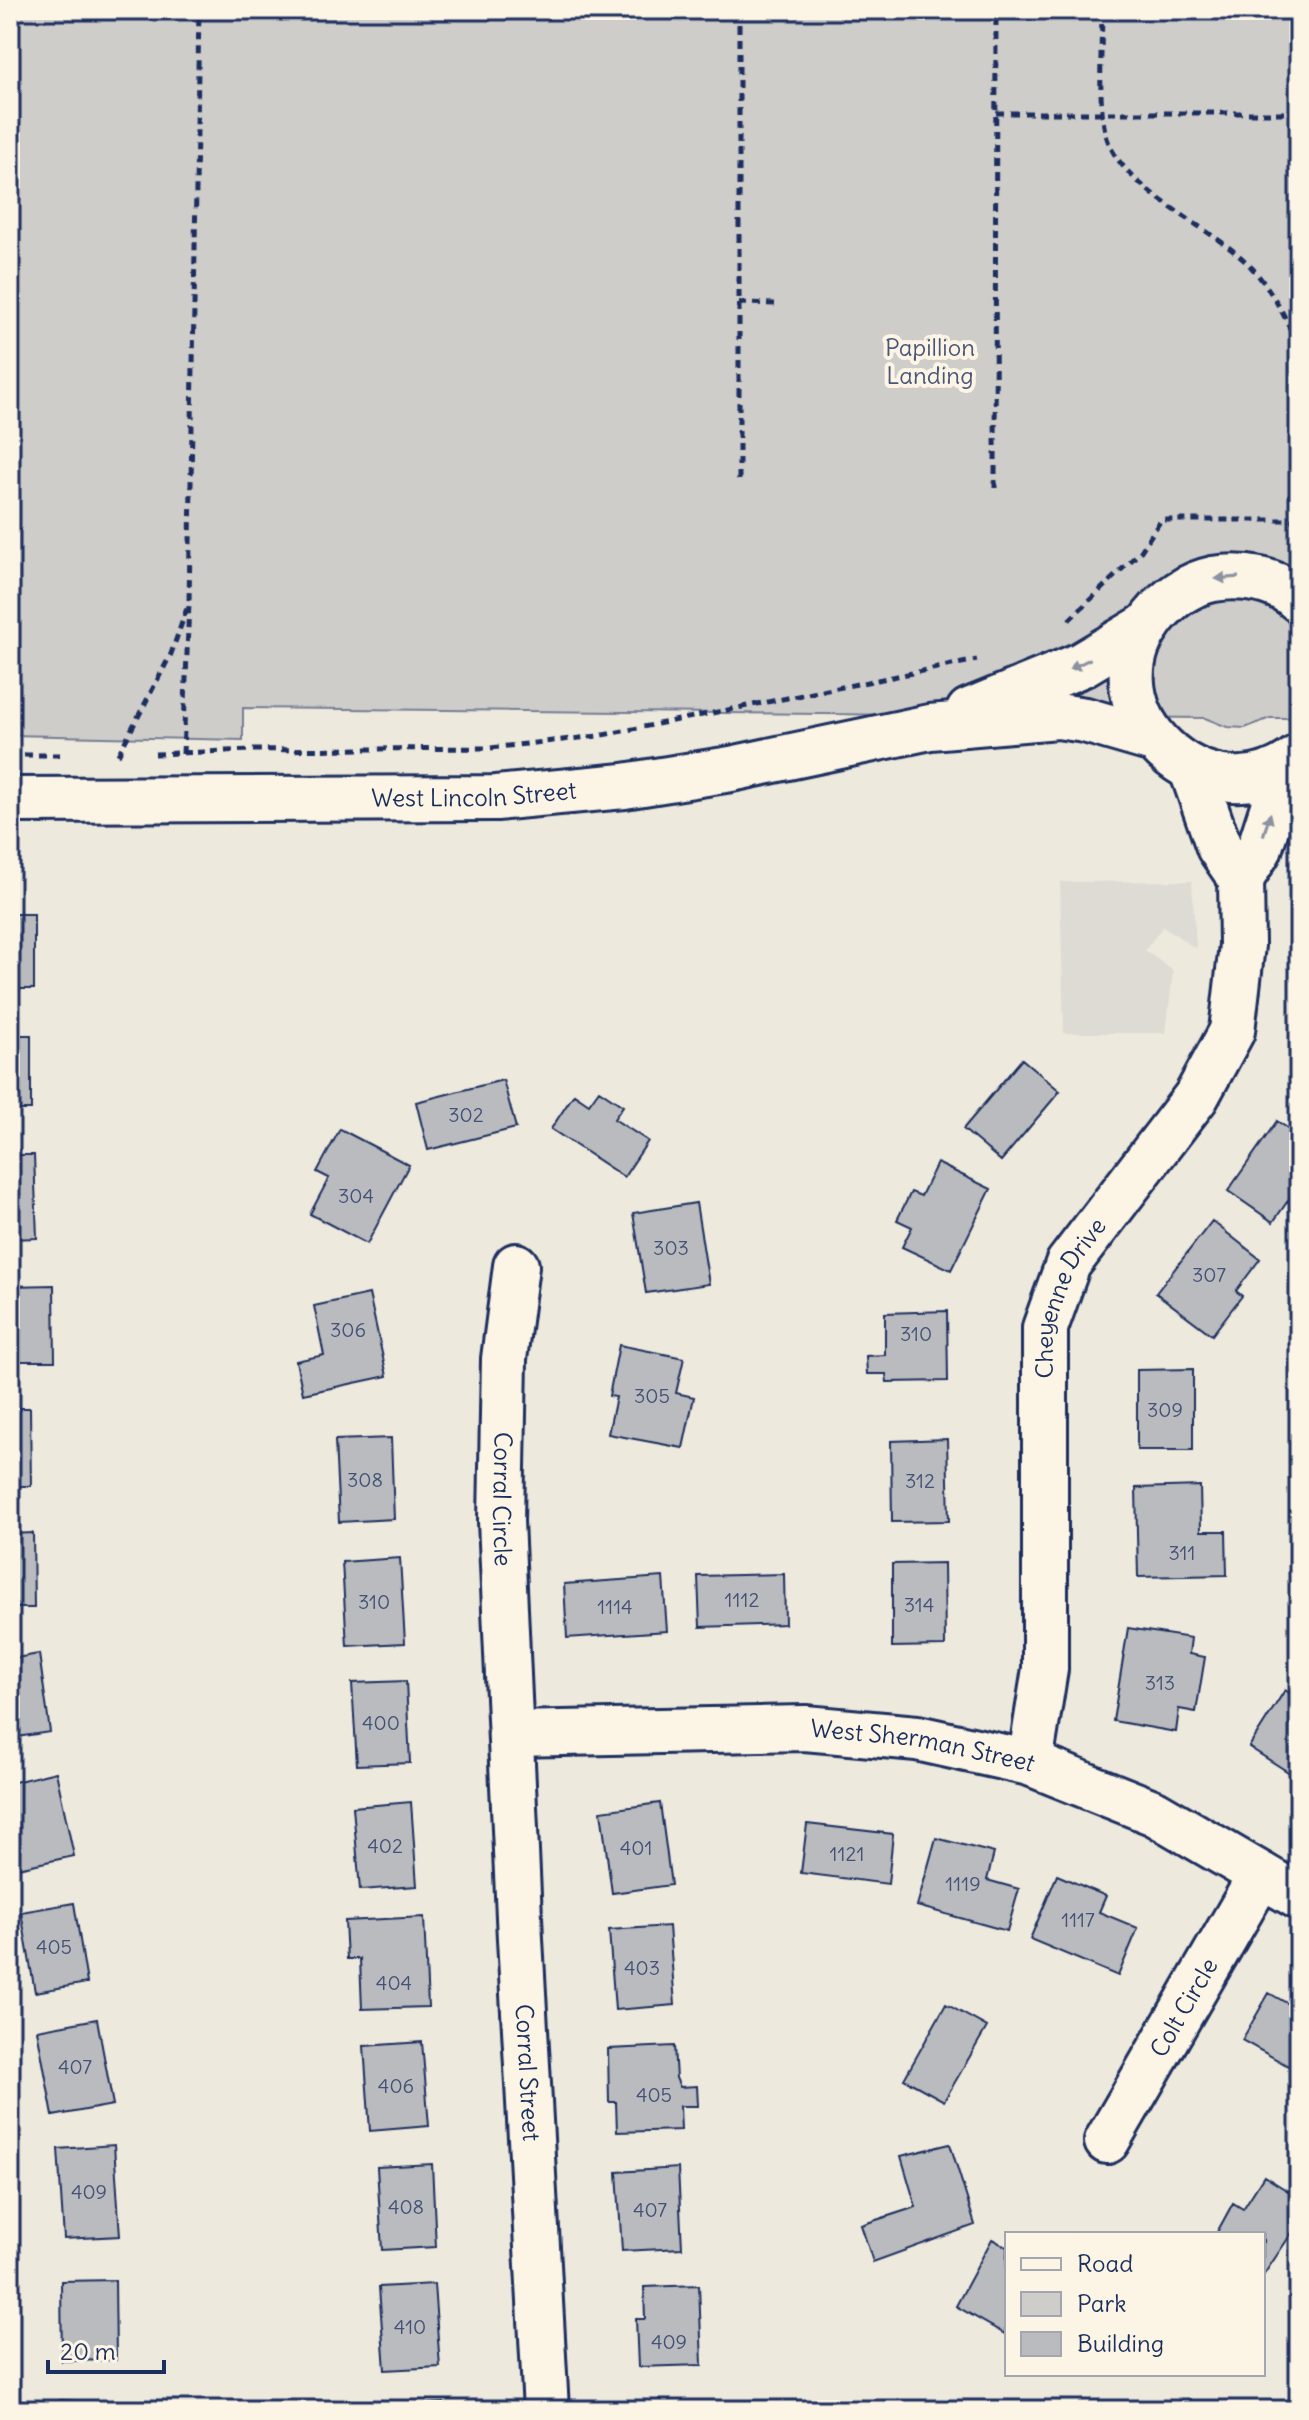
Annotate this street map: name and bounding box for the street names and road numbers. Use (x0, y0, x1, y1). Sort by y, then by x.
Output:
street label: West Lincoln Street (371, 775, 578, 813)
street label: Cheyenne Drive (1029, 1211, 1112, 1378)
street label: Corral Circle (487, 1432, 519, 1567)
street label: West Sherman Street (809, 1713, 1040, 1778)
street label: Colt Circle (1143, 1952, 1224, 2062)
street label: Corral Street (510, 2003, 547, 2142)

